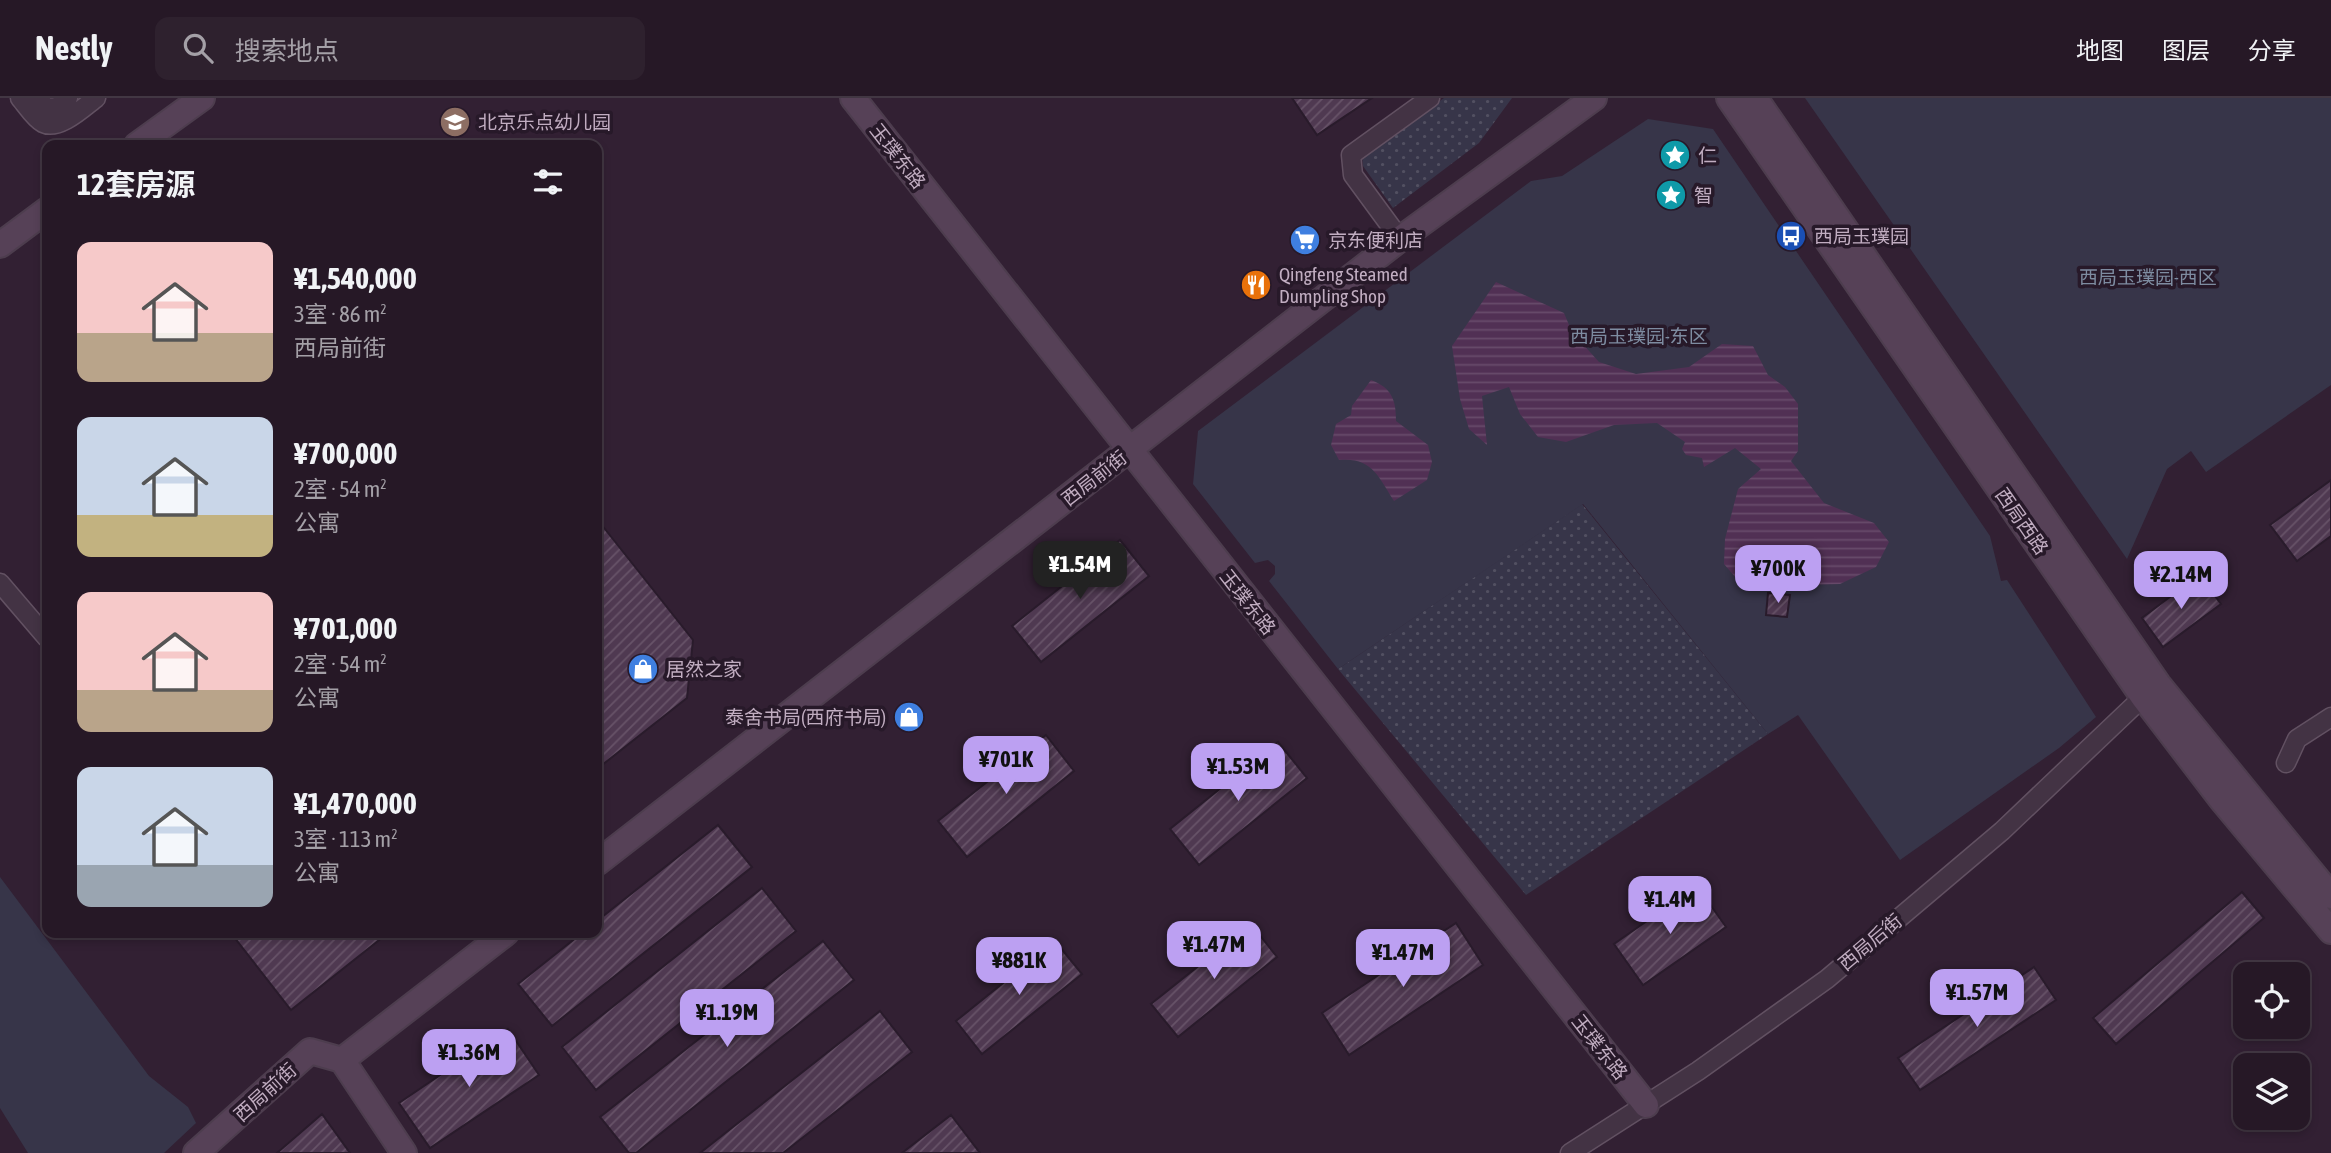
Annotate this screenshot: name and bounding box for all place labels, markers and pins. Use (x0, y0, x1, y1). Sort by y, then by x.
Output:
school or university icon: 北京乐点幼儿园 (438, 105, 472, 139)
place label: 北京乐点幼儿园 (478, 111, 611, 133)
place icon: 仁 (1658, 138, 1692, 172)
place label: 仁 (1698, 144, 1717, 166)
place icon: 智 (1654, 178, 1688, 212)
place label: 智 (1694, 184, 1713, 206)
bus stop icon: 西局玉璞园 (1774, 219, 1808, 253)
supermarket icon: 京东便利店 (1288, 223, 1322, 257)
place label: 西局玉璞园 (1814, 225, 1909, 247)
place label: 京东便利店 (1328, 229, 1423, 251)
place label: Qingfeng Steamed Dumpling Shop (1279, 263, 1408, 307)
restaurant icon: Qingfeng Steamed Dumpling Shop (1239, 268, 1273, 302)
pin: ¥1.54M (1023, 542, 1137, 601)
pin: ¥700K (1729, 546, 1827, 605)
pin: ¥2.14M (2124, 552, 2238, 611)
shop icon: 居然之家 (626, 652, 660, 686)
place label: 居然之家 (666, 658, 742, 680)
shop icon: 泰舍书局(西府书局) (892, 700, 926, 734)
place label: 泰舍书局(西府书局) (725, 706, 886, 728)
pin: ¥701K (957, 736, 1055, 796)
pin: ¥1.53M (1181, 744, 1295, 803)
pin: ¥1.4M (1621, 876, 1719, 936)
pin: ¥1.47M (1157, 922, 1271, 981)
pin: ¥1.47M (1346, 930, 1460, 989)
pin: ¥881K (970, 937, 1068, 997)
pin: ¥1.57M (1920, 970, 2034, 1029)
pin: ¥1.19M (670, 990, 784, 1049)
pin: ¥1.36M (412, 1030, 526, 1089)

